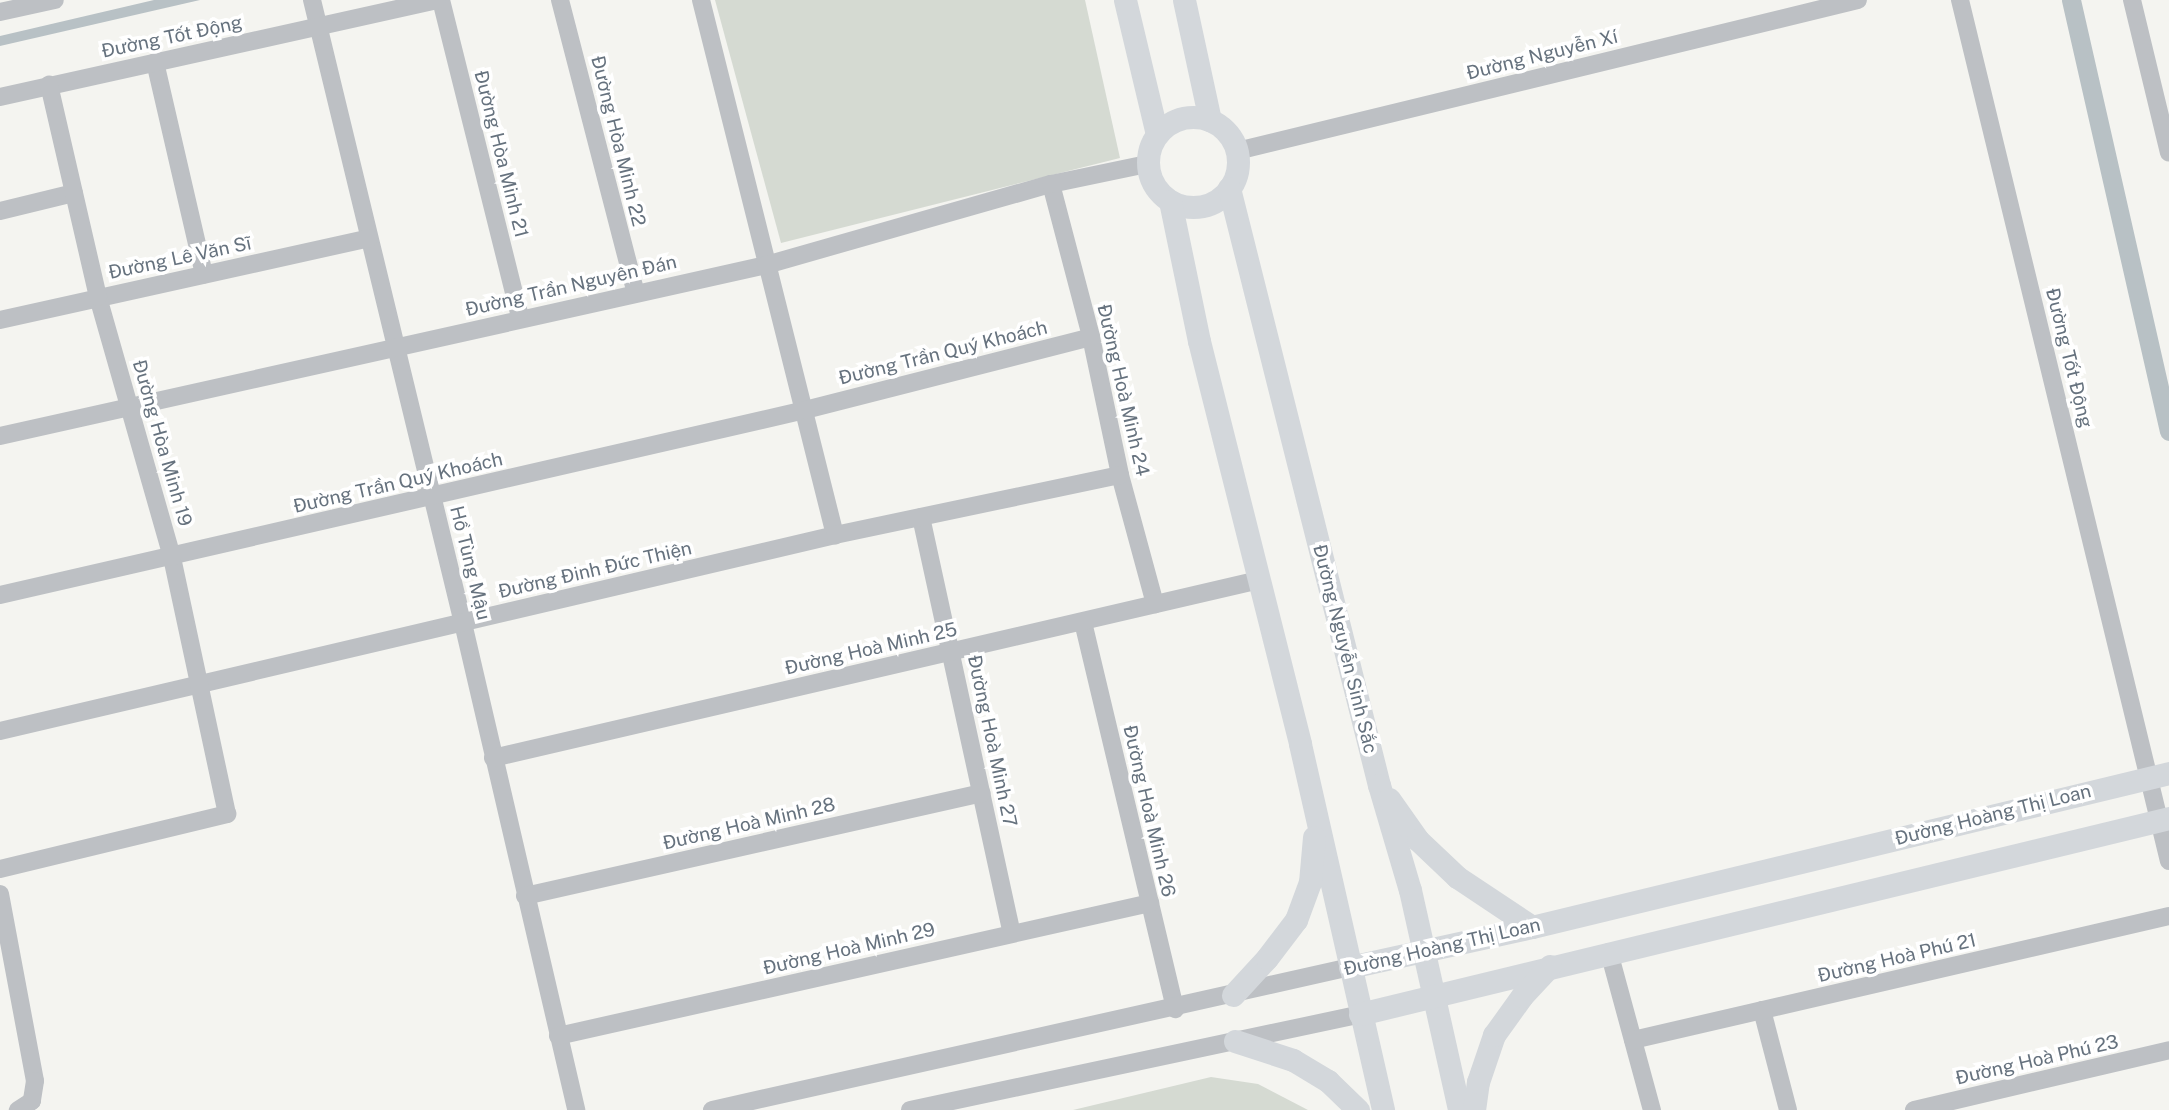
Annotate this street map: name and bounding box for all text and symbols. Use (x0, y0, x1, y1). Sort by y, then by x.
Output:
street label: Đường Tốt Động (99, 11, 245, 63)
street label: Đường Nguyễn Xí (1464, 25, 1620, 85)
street label: Đường Hòa Minh 22 (586, 53, 650, 229)
street label: Đường Hòa Minh 21 (469, 68, 533, 240)
street label: Đường Lê Văn Sĩ (106, 232, 254, 284)
street label: Đường Trần Nguyên Đán (463, 251, 679, 321)
street label: Đường Tốt Động (2041, 286, 2097, 430)
street label: Đường Hoà Minh 24 (1092, 302, 1154, 478)
street label: Đường Trần Quý Khoách (836, 316, 1050, 390)
street label: Đường Hòa Minh 19 (127, 357, 197, 529)
street label: Đường Trần Quý Khoách (291, 448, 505, 518)
street label: Hồ Tùng Mậu (445, 504, 495, 622)
street label: Đường Đinh Đức Thiện (496, 537, 694, 603)
street label: Đường Nguyễn Sinh Sắc (1308, 542, 1382, 756)
street label: Đường Hoà Minh 25 (783, 618, 959, 680)
street label: Đường Hoà Minh 27 (963, 653, 1021, 829)
street label: Đường Hoà Minh 26 (1118, 723, 1180, 899)
street label: Đường Hoàng Thị Loan (1893, 780, 2093, 850)
street label: Đường Hoà Minh 28 (661, 793, 837, 855)
street label: Đường Hoàng Thị Loan (1341, 913, 1543, 981)
street label: Đường Hoà Minh 29 (761, 918, 937, 980)
street label: Đường Hoà Phú 21 (1815, 929, 1979, 987)
street label: Đường Hoà Phú 23 (1953, 1030, 2121, 1090)

